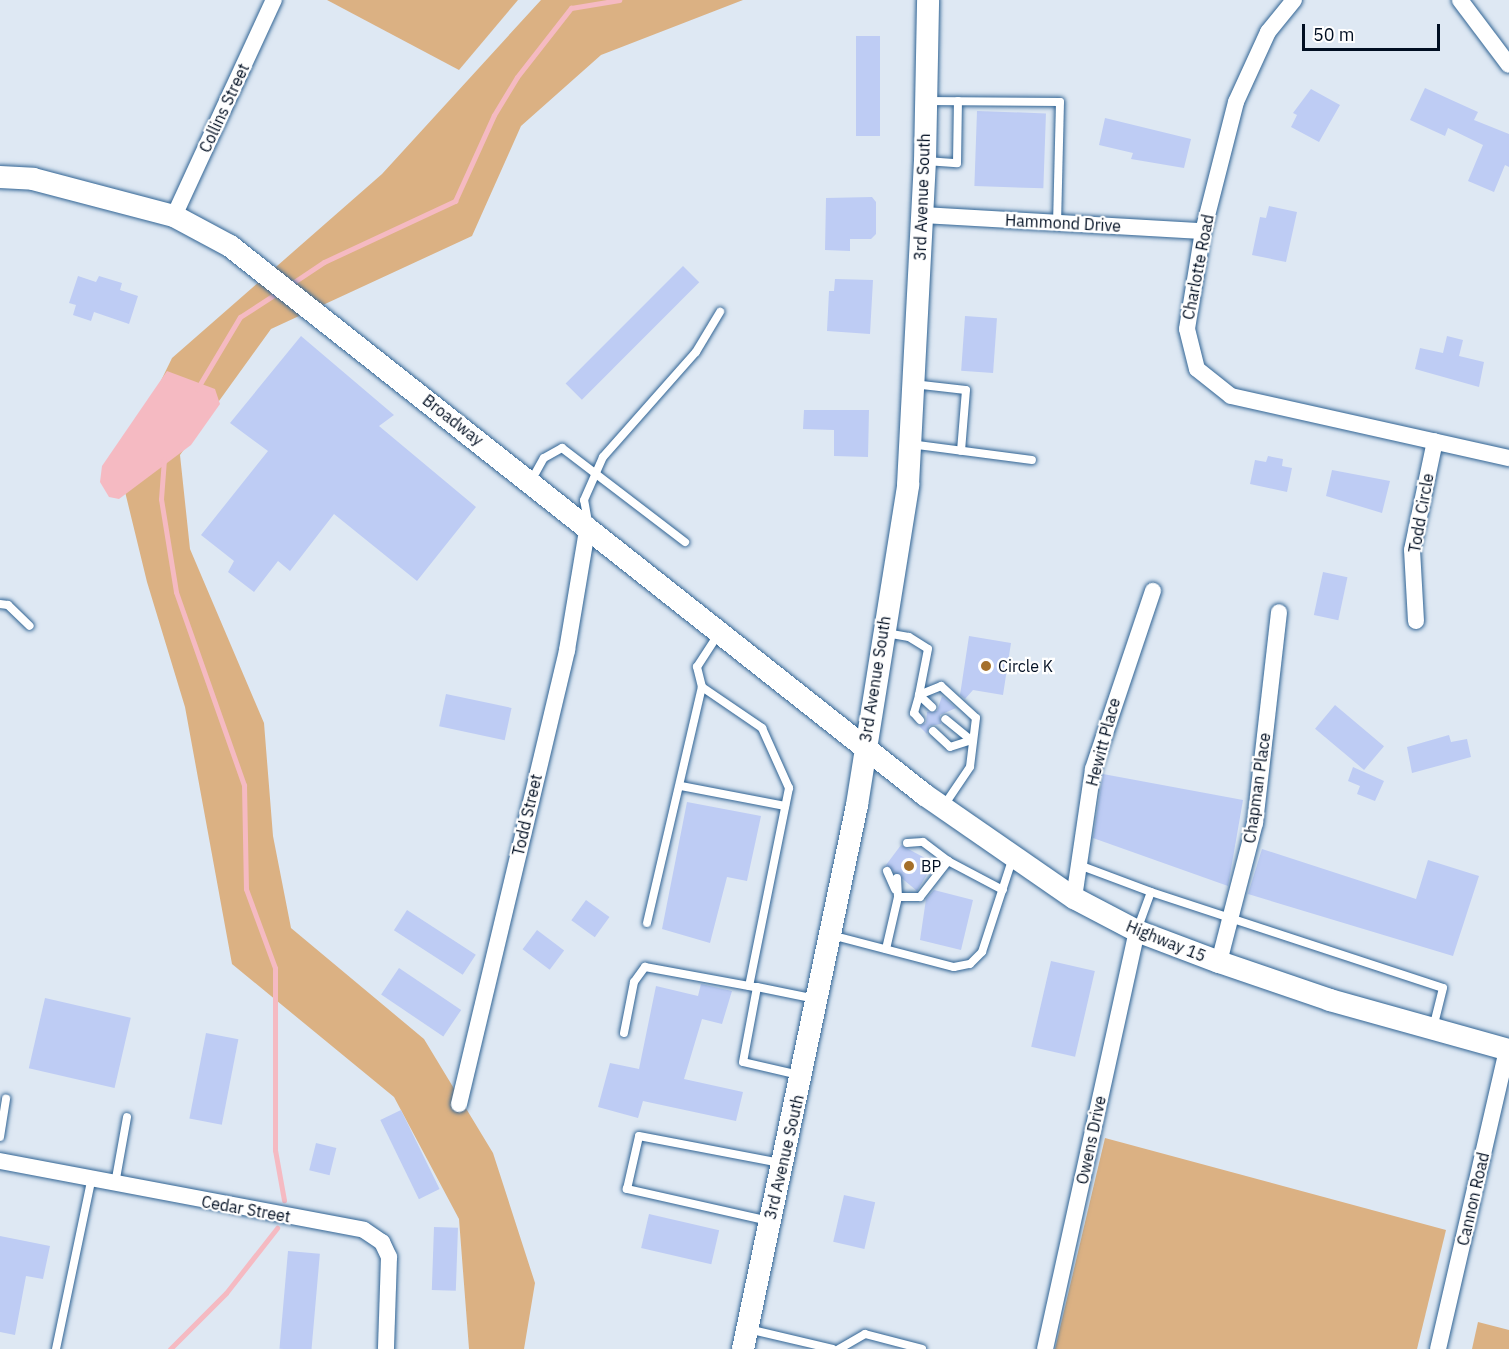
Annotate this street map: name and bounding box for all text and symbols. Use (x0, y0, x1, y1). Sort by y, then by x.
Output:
scale bar (1305, 12, 1443, 50)
text: 50 m (1313, 23, 1355, 46)
street label: Collins Street (195, 60, 253, 156)
street label: 3rd Avenue South (910, 133, 934, 261)
street label: Hammond Drive (1005, 210, 1121, 236)
street label: Charlotte Road (1178, 213, 1218, 321)
street label: Broadway (419, 390, 487, 450)
street label: Todd Circle (1405, 472, 1437, 554)
street label: 3rd Avenue South (856, 614, 894, 744)
place label: Circle K (998, 656, 1053, 676)
marker: Circle K (979, 659, 993, 673)
street label: Hewitt Place (1082, 696, 1124, 788)
street label: Chapman Place (1240, 731, 1274, 845)
street label: Todd Street (508, 772, 546, 858)
place label: BP (921, 856, 941, 876)
marker: BP (902, 859, 916, 873)
street label: Highway 15 (1123, 916, 1209, 966)
street label: 3rd Avenue South (760, 1093, 808, 1221)
street label: Owens Drive (1072, 1094, 1110, 1186)
street label: Cannon Road (1453, 1150, 1493, 1248)
street label: Cedar Street (200, 1192, 292, 1226)

